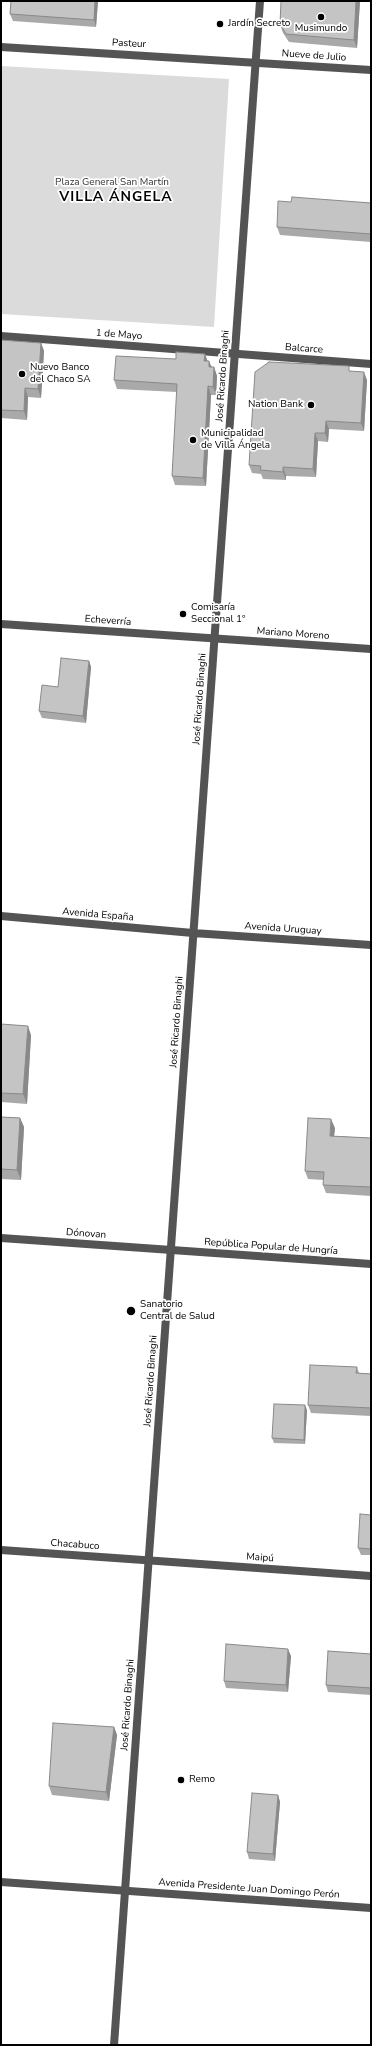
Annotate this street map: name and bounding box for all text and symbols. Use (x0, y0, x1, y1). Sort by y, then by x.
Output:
marker: Musimundo (316, 12, 326, 22)
place label: Jardín Secreto (228, 18, 290, 30)
marker: Jardín Secreto (215, 19, 225, 29)
place label: Musimundo (295, 23, 347, 35)
street label: Pasteur (112, 37, 146, 51)
street label: Nueve de Julio (281, 48, 347, 64)
park label: Plaza General San Martín (55, 177, 169, 189)
district label: VILLA ÁNGELA (59, 190, 173, 206)
street label: 1 de Mayo (95, 327, 143, 343)
street label: José Ricardo Binaghi (214, 330, 232, 422)
street label: Balcarce (285, 342, 323, 356)
place label: Nuevo Banco del Chaco SA (30, 362, 90, 386)
marker: Nuevo Banco del Chaco SA (17, 369, 27, 379)
place label: Nation Bank (248, 399, 303, 411)
marker: Nation Bank (306, 400, 316, 410)
place label: Municipalidad de Villa Ángela (201, 428, 270, 452)
marker: Municipalidad de Villa Ángela (188, 435, 198, 445)
place label: Comisaría Seccional 1º (191, 602, 245, 626)
marker: Comisaría Seccional 1º (178, 609, 188, 619)
street label: Echeverría (84, 613, 132, 629)
street label: Mariano Moreno (256, 625, 330, 643)
street label: José Ricardo Binaghi (191, 653, 209, 745)
street label: Avenida España (62, 906, 134, 924)
street label: Avenida Uruguay (244, 920, 322, 938)
street label: José Ricardo Binaghi (168, 976, 186, 1068)
street label: Dónovan (66, 1227, 106, 1241)
street label: República Popular de Hungría (204, 1236, 338, 1258)
place label: Sanatorio Central de Salud (140, 1299, 215, 1322)
marker: Sanatorio Central de Salud (125, 1305, 137, 1317)
street label: José Ricardo Binaghi (142, 1335, 160, 1427)
street label: Chacabuco (50, 1537, 100, 1553)
street label: Maipú (246, 1551, 274, 1565)
street label: José Ricardo Binaghi (119, 1659, 137, 1751)
place label: Remo (189, 1774, 215, 1786)
marker: Remo (176, 1775, 186, 1785)
street label: Avenida Presidente Juan Domingo Perón (158, 1877, 340, 1901)

